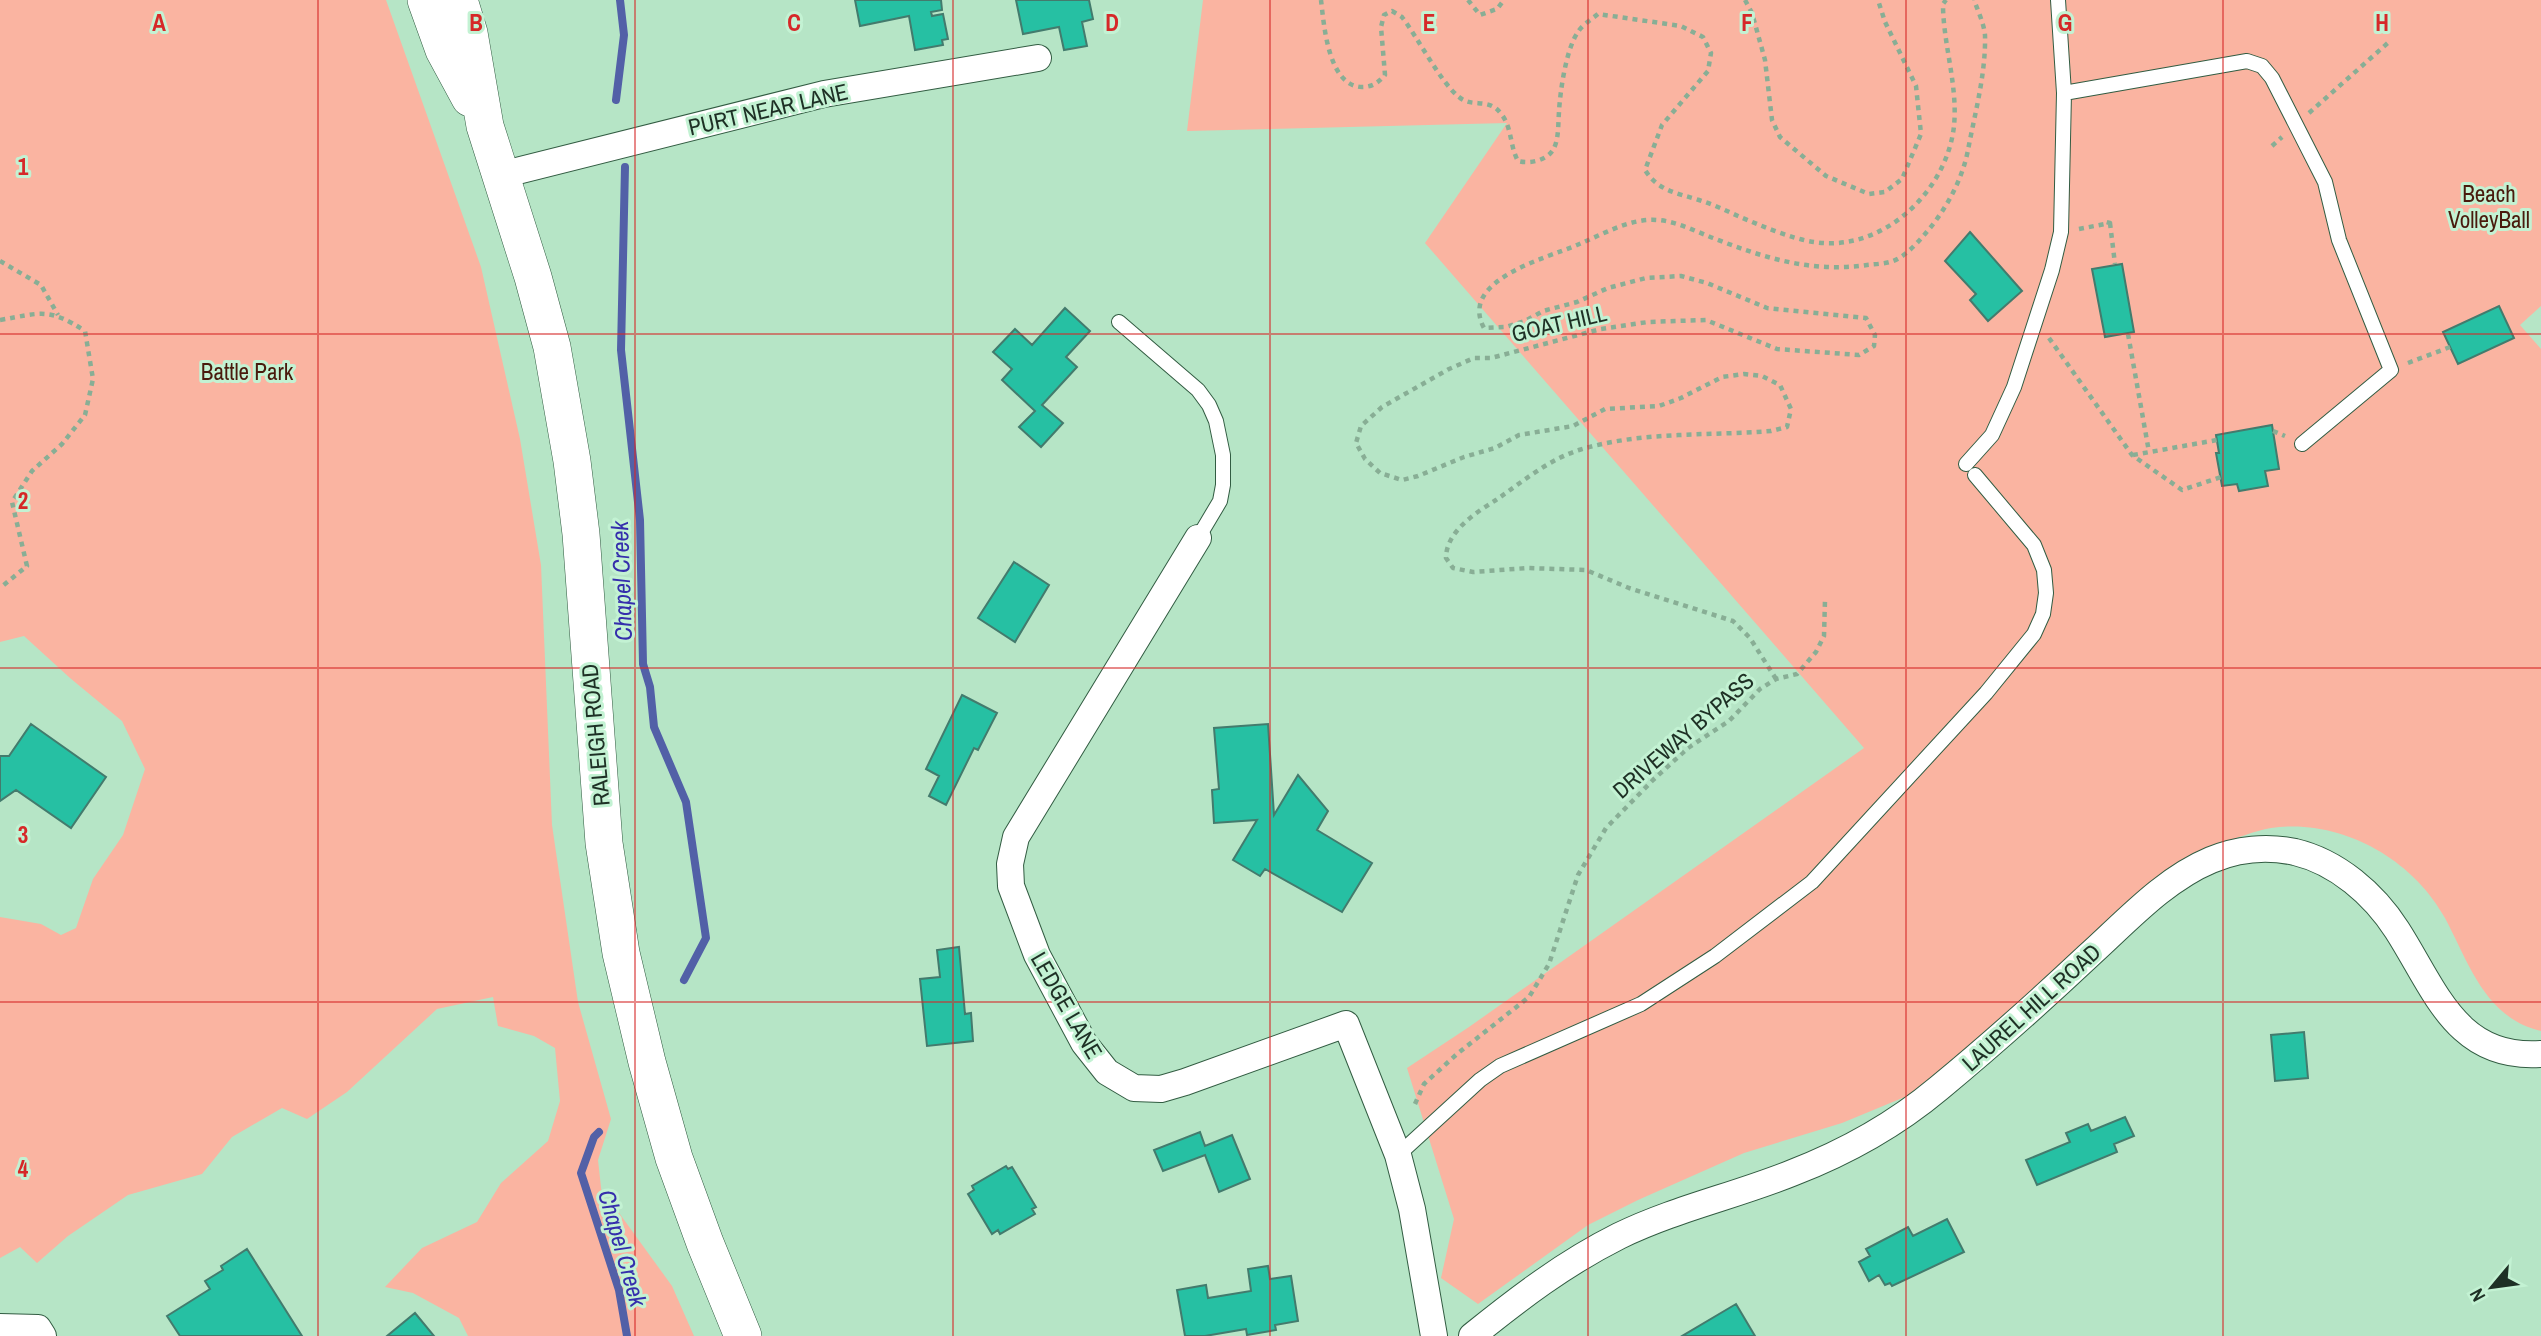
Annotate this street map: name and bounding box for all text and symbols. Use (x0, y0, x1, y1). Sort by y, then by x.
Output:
text: A (152, 7, 166, 38)
text: B (469, 7, 483, 38)
text: C (787, 7, 801, 38)
text: D (1105, 7, 1119, 38)
text: E (1423, 7, 1435, 38)
text: F (1741, 7, 1753, 38)
text: G (2058, 7, 2072, 38)
text: H (2375, 7, 2389, 38)
street label: PURT NEAR LANE (685, 76, 851, 142)
text: 1 (18, 151, 29, 182)
park label: Beach VolleyBall (2448, 178, 2530, 235)
street label: GOAT HILL (1508, 297, 1610, 349)
park label: Battle Park (201, 356, 294, 387)
text: 2 (18, 485, 28, 516)
water label: Chapel Creek (603, 519, 639, 642)
street label: RALEIGH ROAD (573, 663, 617, 807)
street label: DRIVEWAY BYPASS (1606, 665, 1760, 805)
text: 3 (18, 819, 28, 850)
street label: LAUREL HILL ROAD (1955, 936, 2107, 1078)
street label: LEDGE LANE (1024, 946, 1110, 1064)
text: 4 (18, 1153, 29, 1184)
water label: Chapel Creek (591, 1186, 655, 1311)
north arrow (2457, 1252, 2527, 1322)
text: N (2463, 1284, 2491, 1306)

